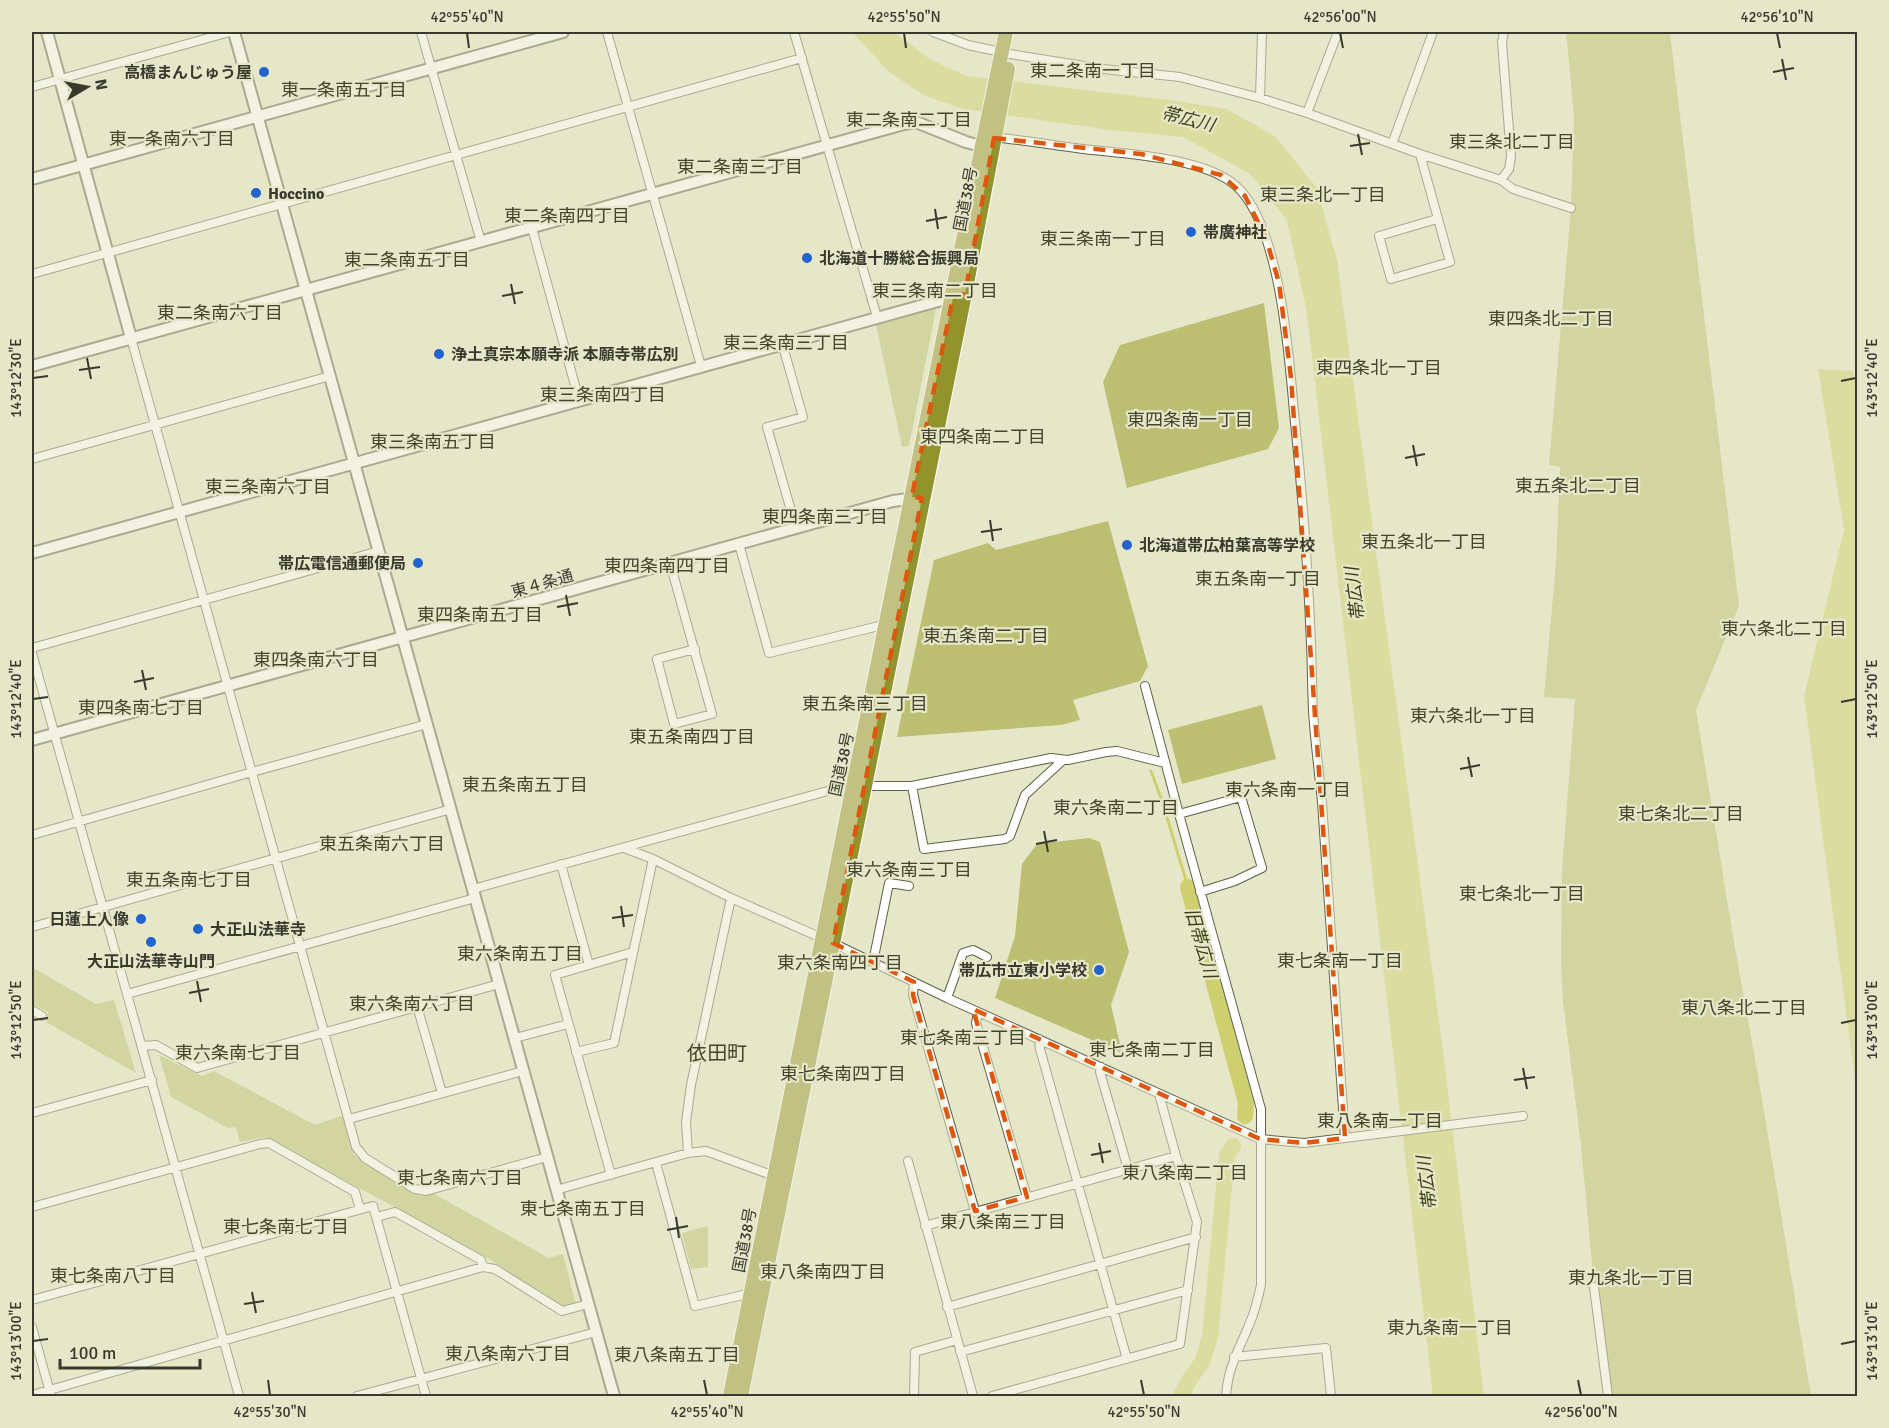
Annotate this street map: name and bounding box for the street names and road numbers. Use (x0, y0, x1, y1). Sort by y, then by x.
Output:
street label: 国道38号 (950, 165, 982, 233)
street label: 東４条通 (509, 566, 576, 602)
street label: 国道38号 (825, 730, 859, 798)
street label: 国道38号 (729, 1206, 761, 1274)

